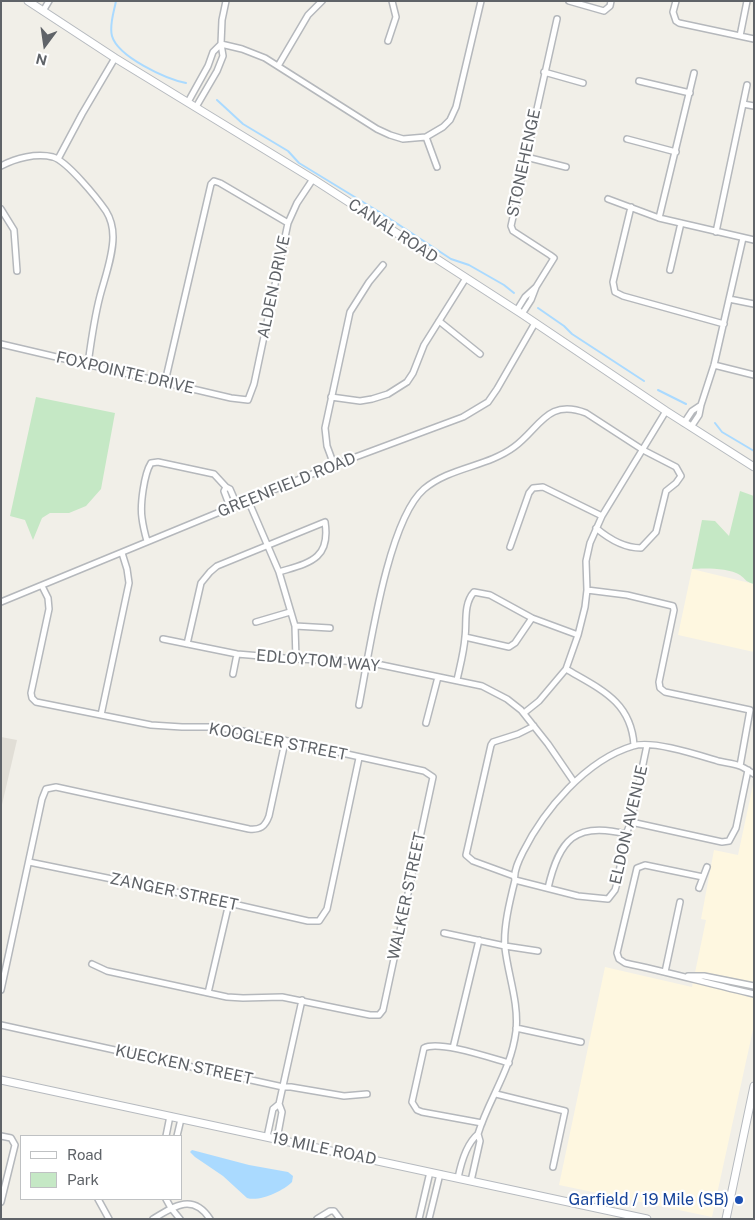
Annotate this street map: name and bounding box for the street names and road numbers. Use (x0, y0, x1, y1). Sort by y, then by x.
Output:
street label: STONEHENGE (503, 107, 545, 219)
street label: CANAL ROAD (345, 195, 441, 267)
street label: ALDEN DRIVE (254, 234, 294, 340)
street label: FOXPOINTE DRIVE (54, 348, 196, 398)
street label: GREENFIELD ROAD (215, 449, 359, 521)
street label: EDLOYTOM WAY (255, 646, 381, 676)
street label: KOOGLER STREET (207, 719, 349, 765)
street label: ELDON AVENUE (606, 764, 652, 886)
street label: WALKER STREET (384, 830, 430, 962)
street label: ZANGER STREET (108, 869, 240, 915)
street label: KUECKEN STREET (113, 1041, 255, 1089)
street label: 19 MILE ROAD (270, 1129, 378, 1169)

